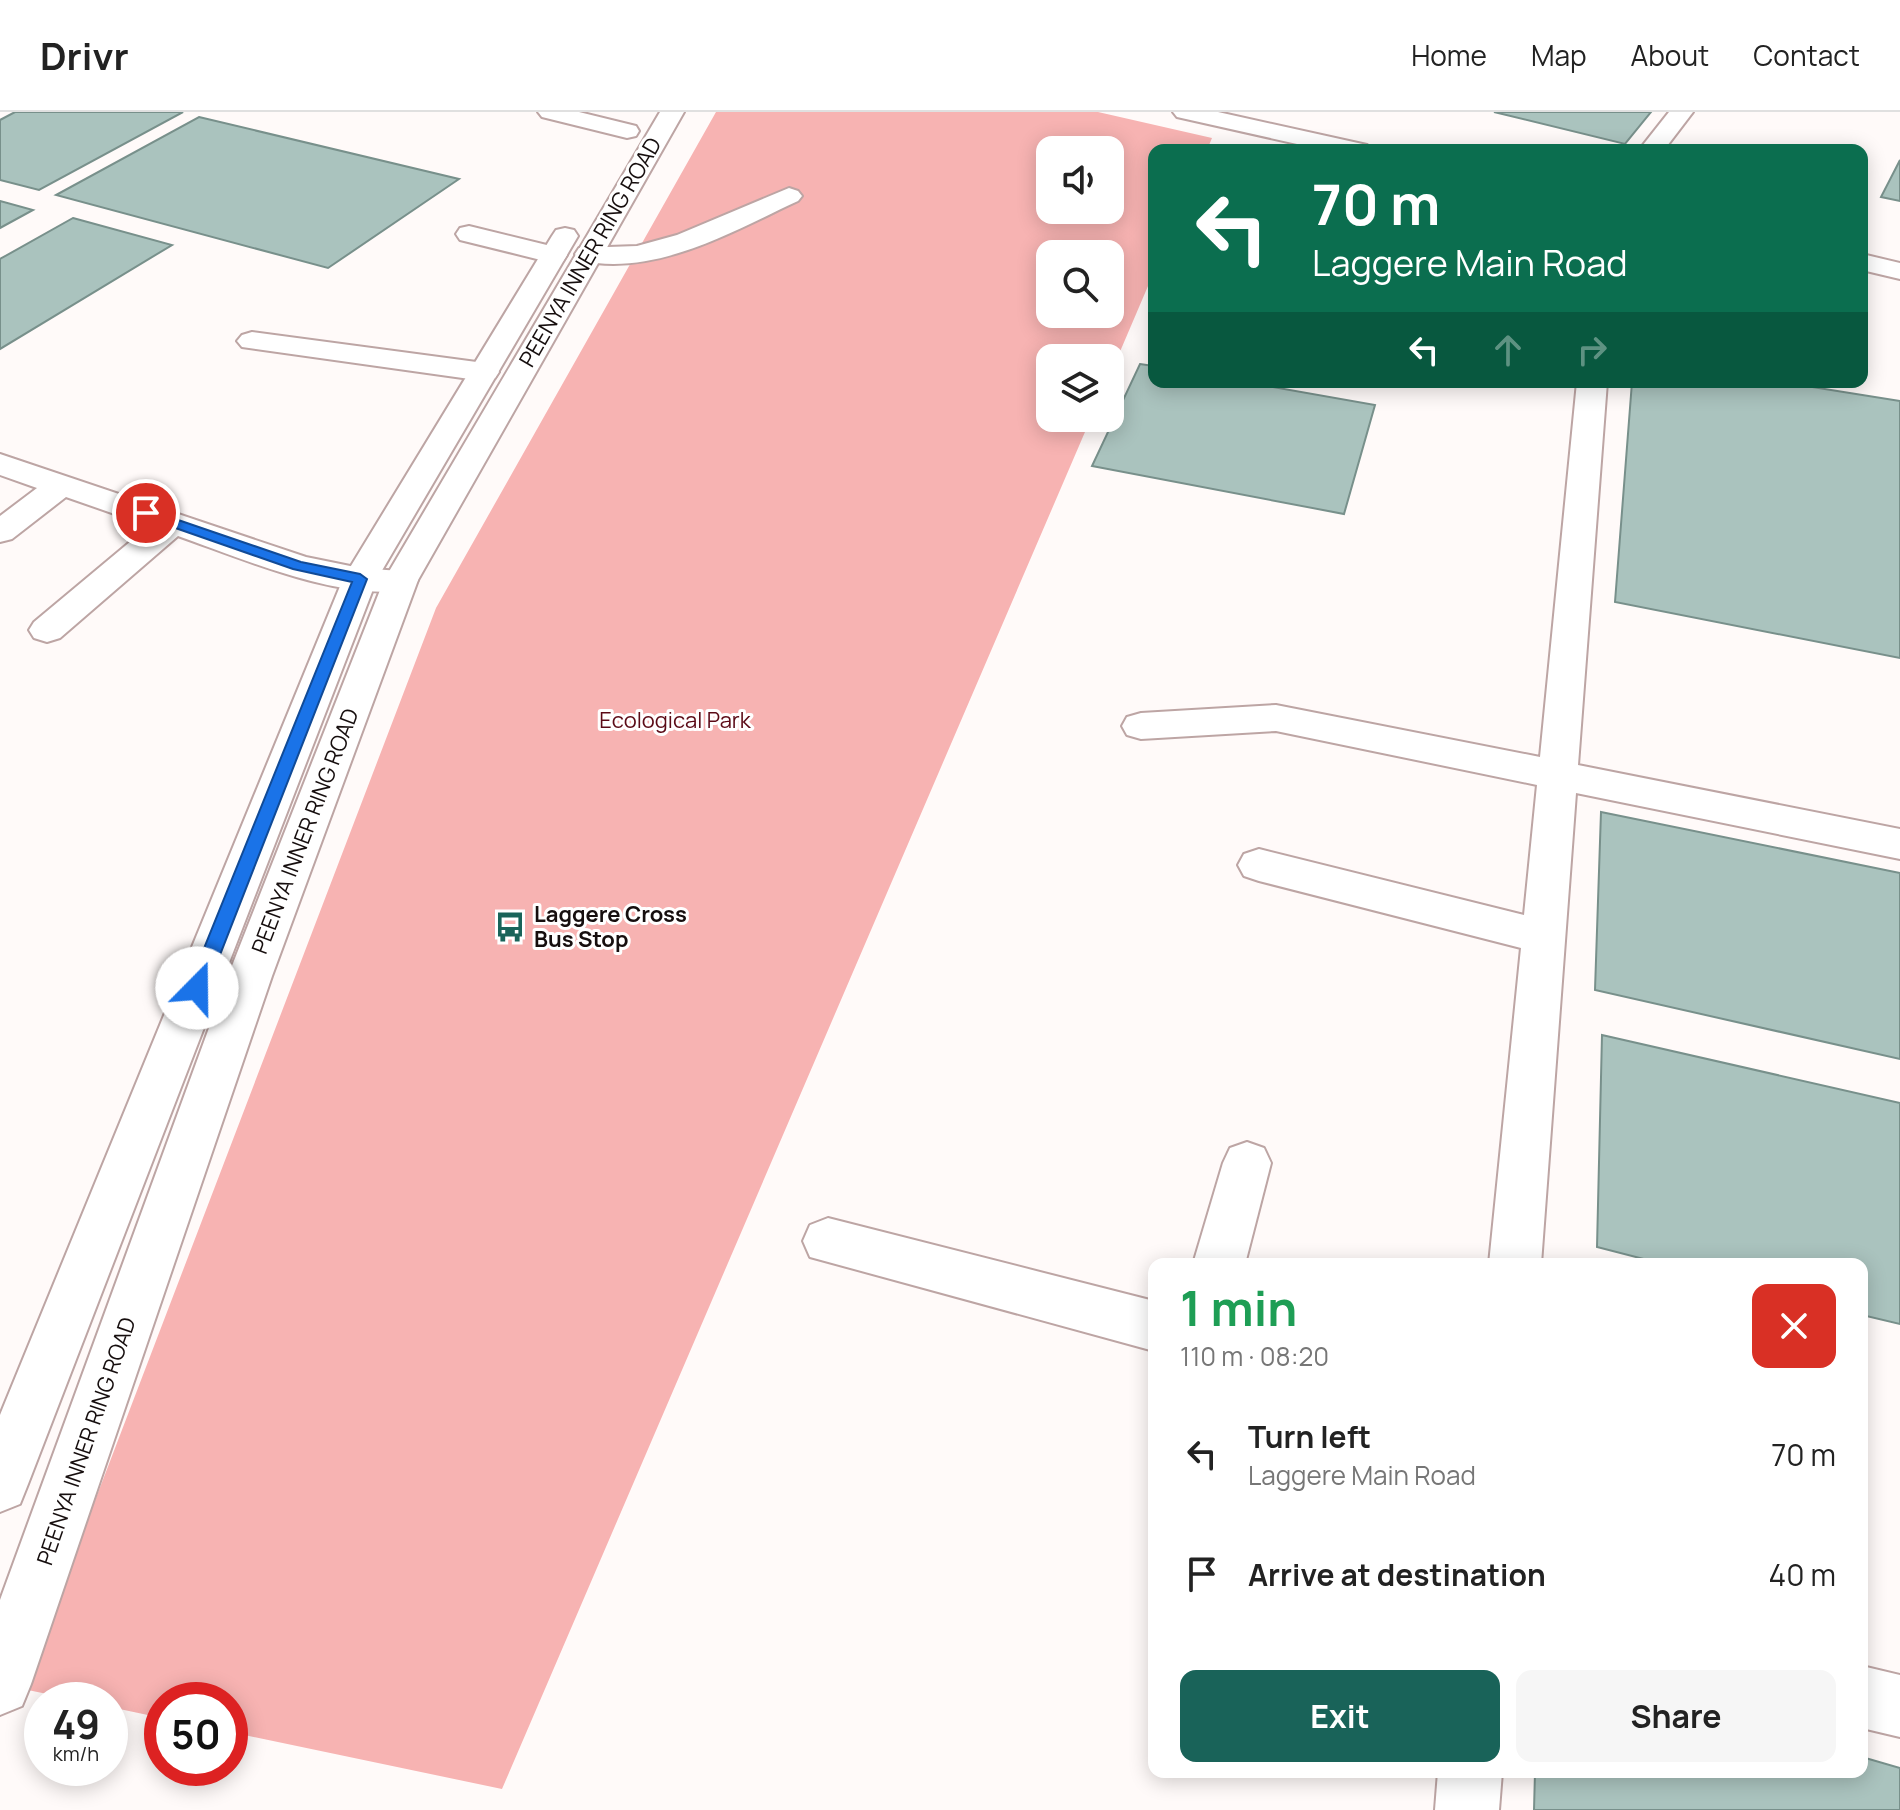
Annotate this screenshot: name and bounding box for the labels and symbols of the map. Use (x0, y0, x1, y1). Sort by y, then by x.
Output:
street label: PEENYA INNER RING ROAD (512, 132, 668, 372)
pin (112, 479, 180, 547)
street label: PEENYA INNER RING ROAD (244, 704, 366, 958)
park label: Ecological Park (599, 705, 752, 735)
place label: Laggere Cross Bus Stop (534, 899, 687, 954)
bus stop icon: Laggere Cross Bus Stop (493, 910, 527, 944)
position arrow (155, 946, 239, 1030)
street label: PEENYA INNER RING ROAD (29, 1313, 143, 1569)
speed limit sign: 50 (144, 1682, 248, 1786)

